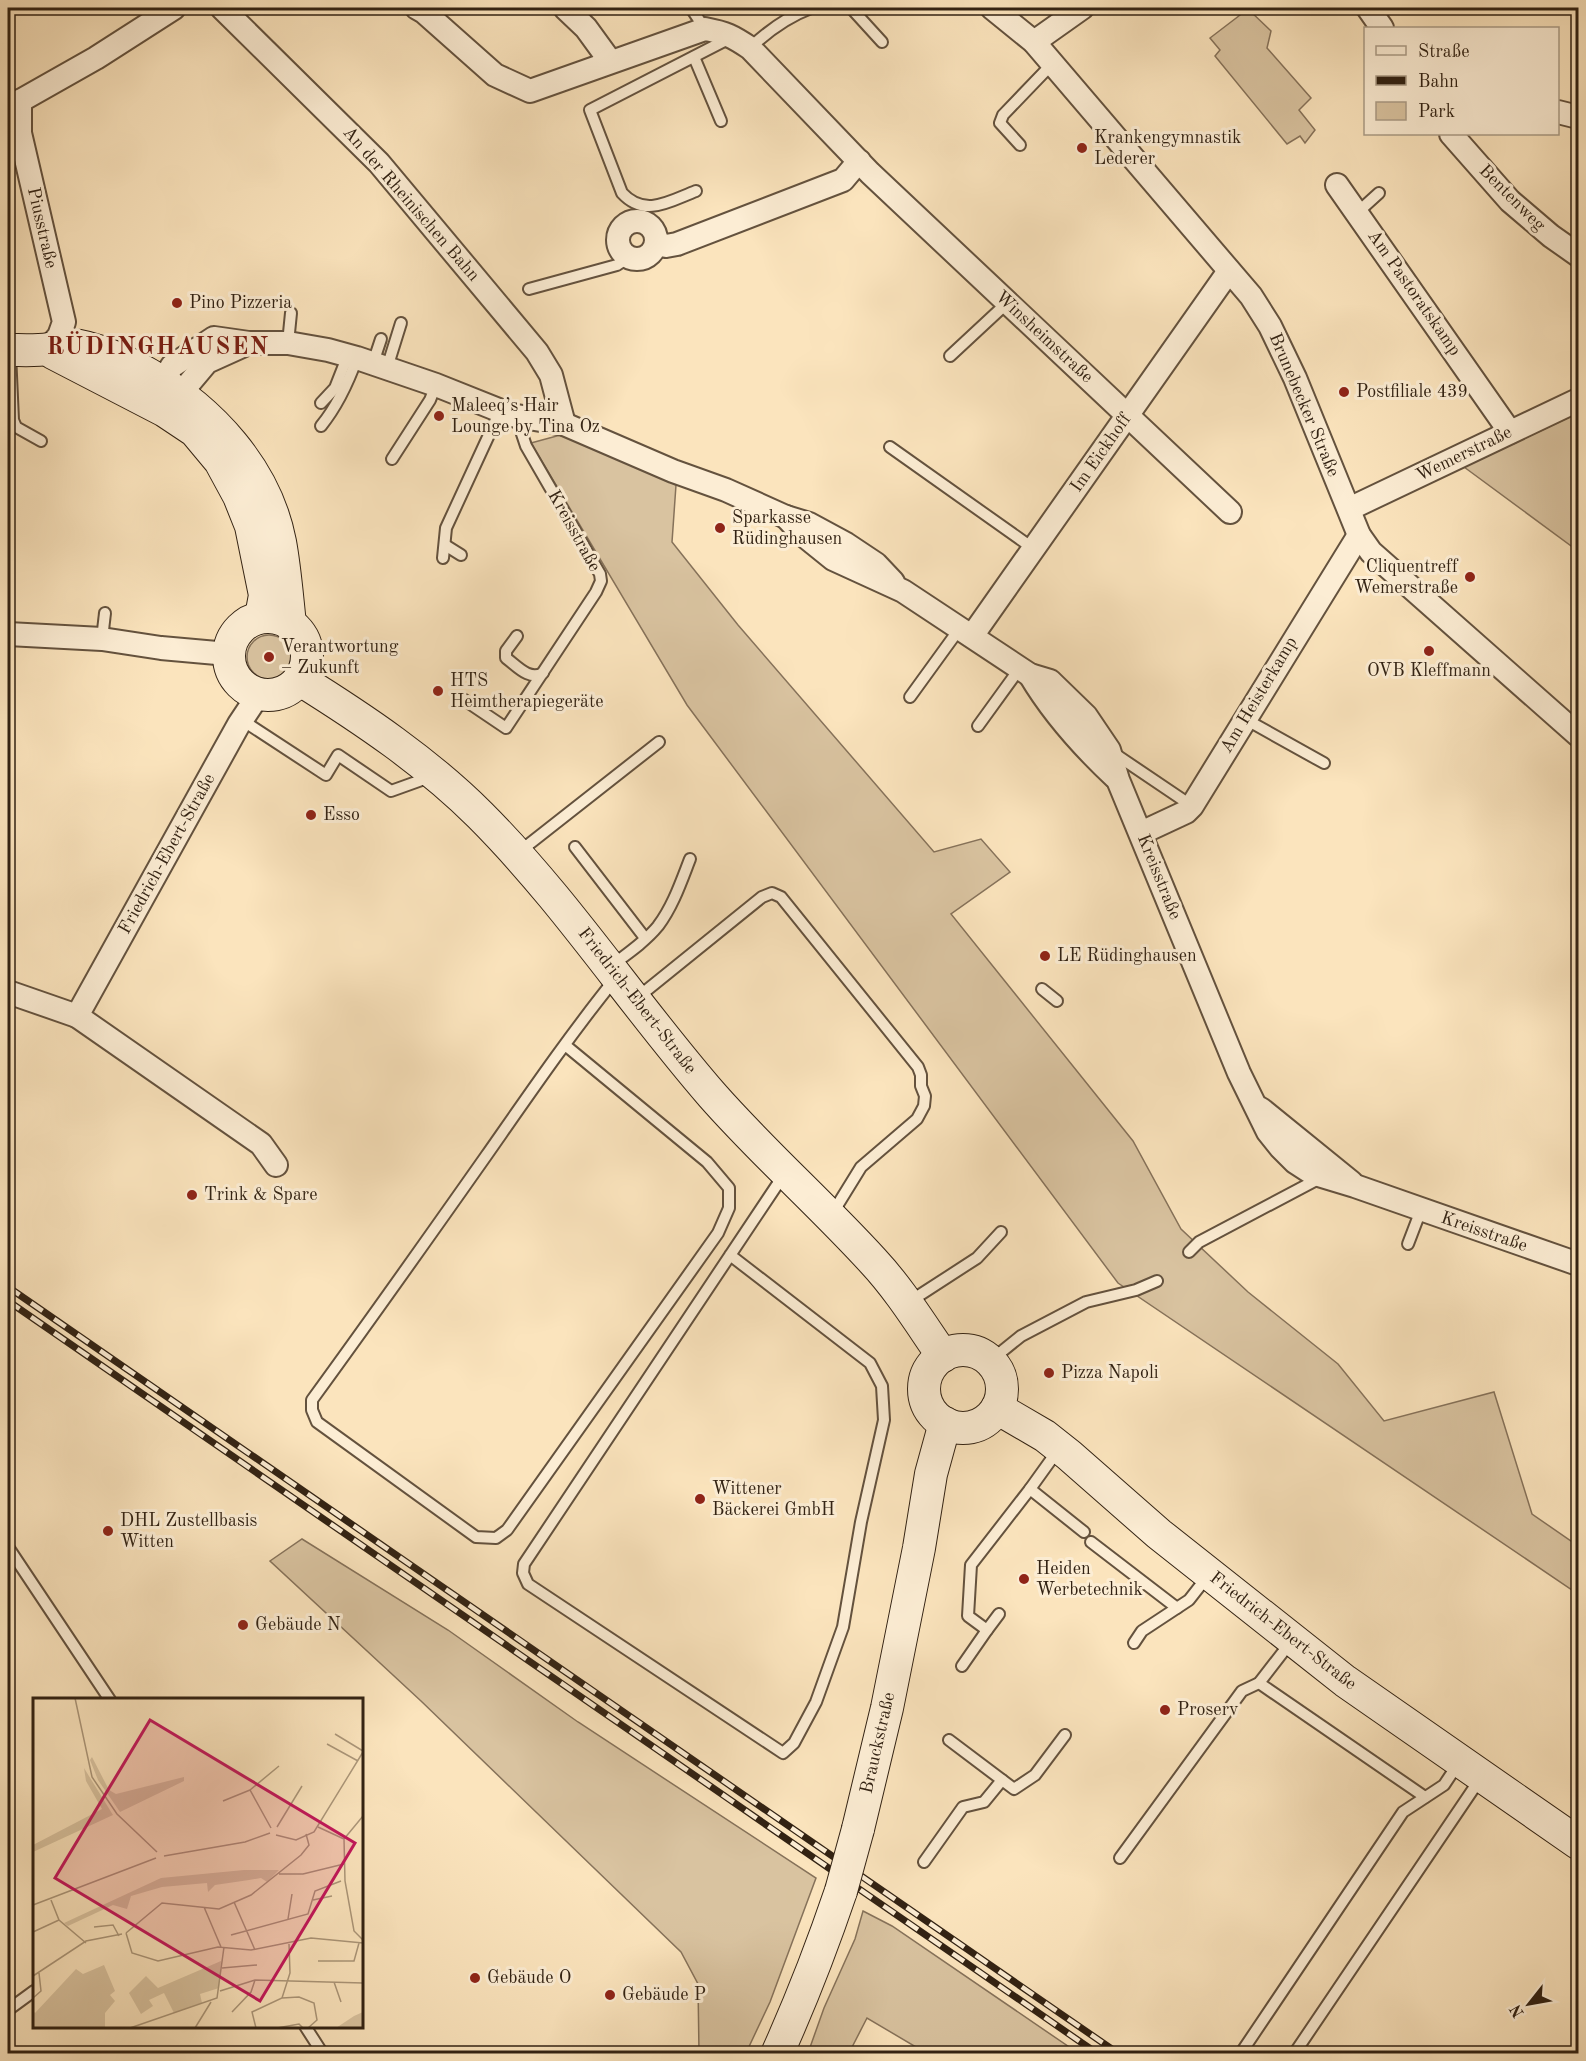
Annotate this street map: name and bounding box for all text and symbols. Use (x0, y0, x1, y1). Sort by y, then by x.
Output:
legend (1364, 27, 1559, 135)
text: Straße (1418, 43, 1469, 61)
text: Bahn (1418, 73, 1459, 91)
text: Park (1418, 103, 1455, 121)
street label: An der Rheinischen Bahn (339, 123, 483, 285)
place label: Krankengymnastik Lederer (1094, 129, 1241, 168)
marker: Krankengymnastik Lederer (1075, 141, 1089, 155)
street label: Bentenweg (1475, 161, 1549, 235)
street label: Piusstraße (24, 186, 60, 270)
street label: Am Pastoratskamp (1364, 227, 1464, 359)
street label: Winsheimstraße (992, 287, 1096, 387)
place label: Pino Pizzeria (189, 294, 292, 312)
marker: Pino Pizzeria (170, 296, 184, 310)
street label: Brunebecker Straße (1266, 330, 1342, 480)
district label: RÜDINGHAUSEN (46, 331, 270, 360)
place label: Postfiliale 439 (1356, 383, 1468, 401)
marker: Postfiliale 439 (1337, 385, 1351, 399)
place label: Maleeq’s Hair Lounge by Tina Oz (451, 397, 600, 436)
marker: Maleeq’s Hair Lounge by Tina Oz (432, 409, 446, 423)
street label: Im Eickhoff (1067, 409, 1135, 496)
street label: Wemerstraße (1413, 423, 1515, 485)
street label: Kreisstraße (544, 487, 604, 575)
place label: Sparkasse Rüdinghausen (732, 509, 843, 548)
marker: Sparkasse Rüdinghausen (713, 521, 727, 535)
place label: Cliquentreff Wemerstraße (1354, 558, 1459, 597)
marker: Cliquentreff Wemerstraße (1463, 570, 1477, 584)
street label: Am Heisterkamp (1217, 634, 1301, 756)
place label: Verantwortung – Zukunft (281, 638, 399, 677)
marker: OVB Kleffmann (1422, 644, 1436, 658)
marker: Verantwortung – Zukunft (262, 650, 276, 664)
place label: OVB Kleffmann (1367, 662, 1491, 680)
place label: HTS Heimtherapiegeräte (450, 672, 604, 711)
marker: HTS Heimtherapiegeräte (431, 684, 445, 698)
street label: Friedrich-Ebert-Straße (115, 771, 219, 937)
place label: Esso (323, 806, 360, 824)
marker: Esso (304, 808, 318, 822)
street label: Kreisstraße (1134, 832, 1184, 922)
street label: Friedrich-Ebert-Straße (574, 924, 700, 1078)
place label: LE Rüdinghausen (1057, 947, 1197, 965)
marker: LE Rüdinghausen (1038, 949, 1052, 963)
place label: Trink & Spare (204, 1186, 317, 1204)
marker: Trink & Spare (185, 1188, 199, 1202)
street label: Kreisstraße (1438, 1209, 1530, 1255)
place label: Pizza Napoli (1061, 1364, 1159, 1382)
marker: Pizza Napoli (1042, 1366, 1056, 1380)
place label: Wittener Bäckerei GmbH (712, 1480, 835, 1519)
marker: Wittener Bäckerei GmbH (693, 1492, 707, 1506)
place label: DHL Zustellbasis Witten (120, 1512, 258, 1551)
marker: DHL Zustellbasis Witten (101, 1524, 115, 1538)
place label: Heiden Werbetechnik (1036, 1560, 1143, 1599)
street label: Friedrich-Ebert-Straße (1206, 1568, 1360, 1694)
marker: Heiden Werbetechnik (1017, 1572, 1031, 1586)
place label: Gebäude N (255, 1616, 341, 1634)
marker: Gebäude N (236, 1618, 250, 1632)
street label: Brauckstraße (858, 1690, 898, 1796)
inset map (33, 1698, 363, 2028)
place label: Proserv (1177, 1701, 1239, 1719)
marker: Proserv (1158, 1703, 1172, 1717)
place label: Gebäude O (487, 1969, 571, 1987)
marker: Gebäude O (468, 1971, 482, 1985)
north arrow (1499, 1974, 1559, 2034)
place label: Gebäude P (622, 1986, 706, 2004)
marker: Gebäude P (603, 1988, 617, 2002)
text: N (1507, 2001, 1528, 2020)

